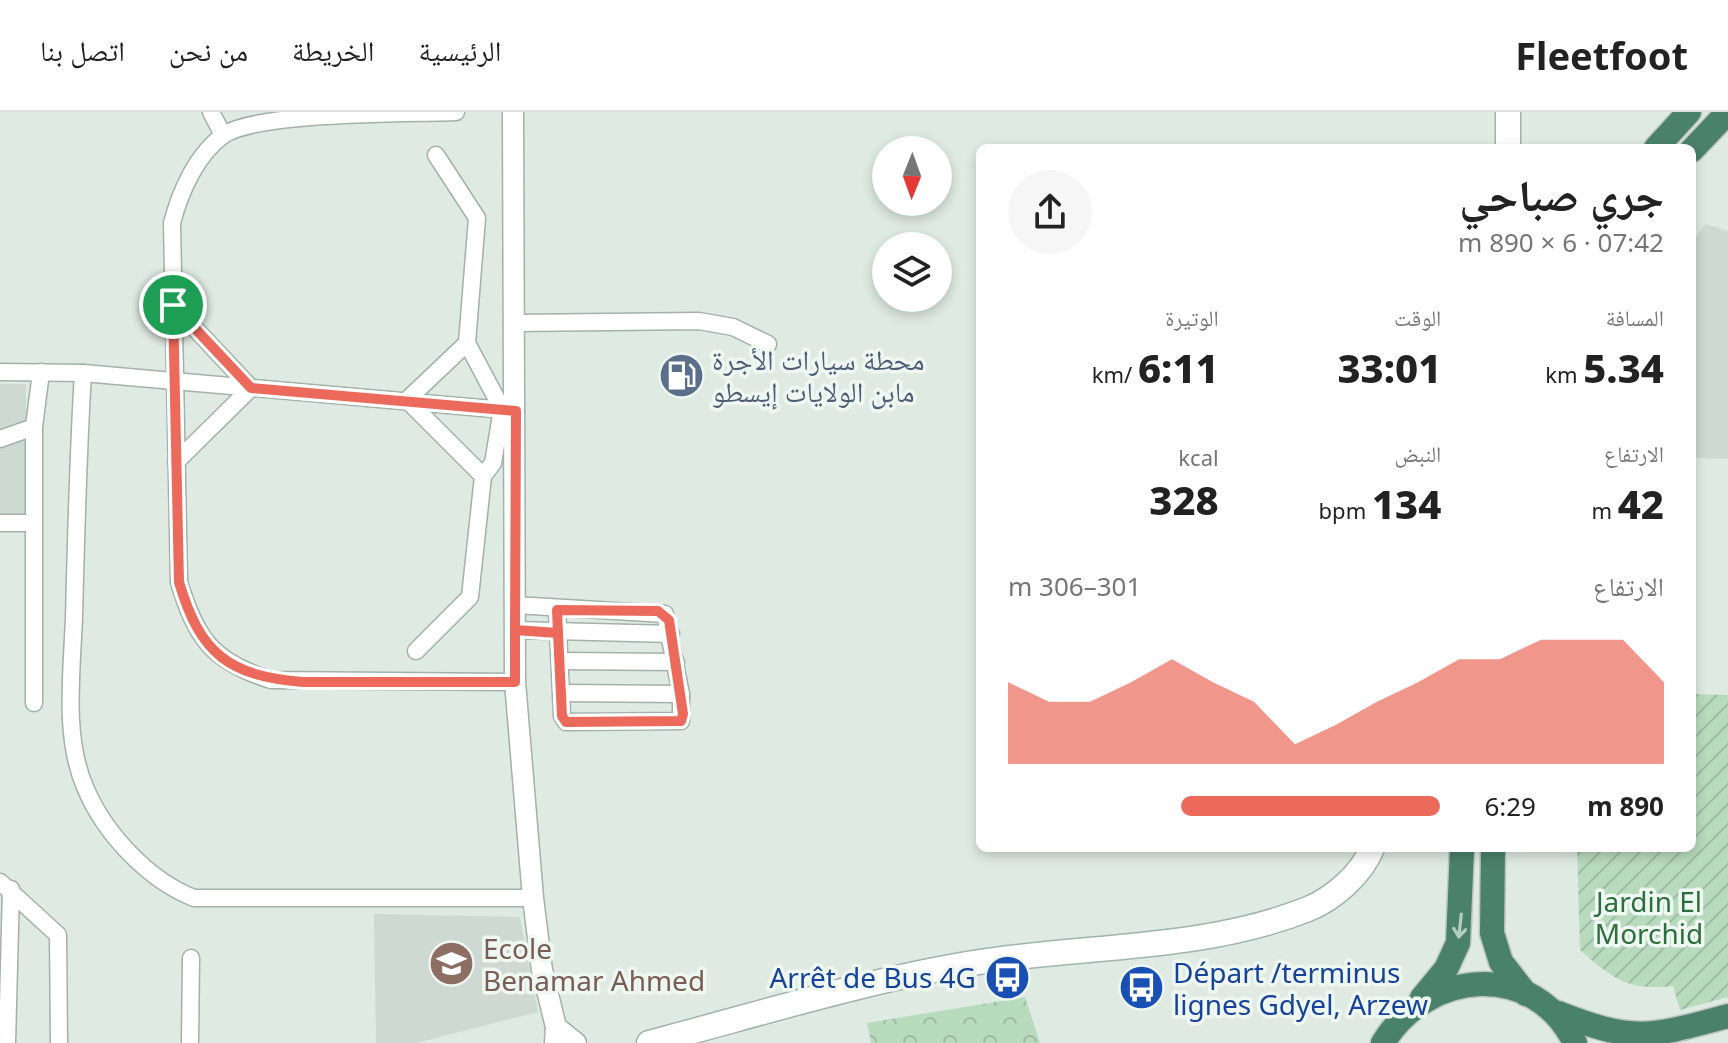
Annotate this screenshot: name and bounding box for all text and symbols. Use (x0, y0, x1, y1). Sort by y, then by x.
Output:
text: Fleetfoot (1515, 29, 1688, 81)
text: اتصل بنا (40, 31, 125, 69)
text: من نحن (169, 31, 248, 69)
text: الخريطة (292, 31, 374, 69)
text: الرئيسية (418, 31, 501, 69)
north arrow (872, 136, 952, 216)
map controls (872, 136, 952, 312)
text: جري صباحي (1459, 164, 1664, 224)
button: share (1008, 170, 1092, 254)
text: 07:42 · 6 × 890 m (1458, 224, 1664, 260)
button: layers (872, 232, 952, 312)
pin (139, 271, 207, 339)
icon: arrive (151, 283, 195, 327)
text: الوتيرة (1165, 302, 1219, 332)
text: الوقت (1394, 302, 1441, 332)
text: المسافة (1606, 302, 1664, 332)
place label: محطة سيارات الأجرة مابن الولايات إيسطو (712, 340, 925, 410)
text: 6:11 (1138, 340, 1219, 395)
text: 33:01 (1337, 340, 1441, 395)
text: 5.34 (1583, 340, 1664, 395)
fuel station icon: محطة سيارات الأجرة مابن الولايات إيسطو (657, 351, 705, 399)
text: /km (1092, 359, 1138, 389)
text: km (1545, 359, 1583, 389)
text: النبض (1394, 438, 1441, 468)
text: الارتفاع (1604, 438, 1664, 468)
text: kcal (1178, 442, 1219, 472)
text: 328 (1149, 472, 1219, 527)
text: 134 (1372, 476, 1441, 531)
text: 42 (1618, 476, 1664, 531)
text: bpm (1319, 495, 1372, 525)
text: m (1591, 495, 1618, 525)
text: 301–306 m (1008, 568, 1141, 604)
text: الارتفاع (1593, 568, 1664, 604)
text: 6:29 (1484, 788, 1536, 824)
text: 890 m (1587, 788, 1664, 824)
park label: Jardin El Morchid (1593, 882, 1703, 952)
one-way arrow (1452, 912, 1467, 939)
place label: Ecole Benamar Ahmed (483, 929, 705, 999)
school or university icon: Ecole Benamar Ahmed (428, 940, 476, 988)
bus stop icon: Arrêt de Bus 4G (983, 953, 1031, 1001)
place label: Départ /terminus lignes Gdyel, Arzew (1173, 953, 1428, 1023)
place label: Arrêt de Bus 4G (769, 958, 976, 996)
bus stop icon: Départ /terminus lignes Gdyel, Arzew (1118, 964, 1166, 1012)

